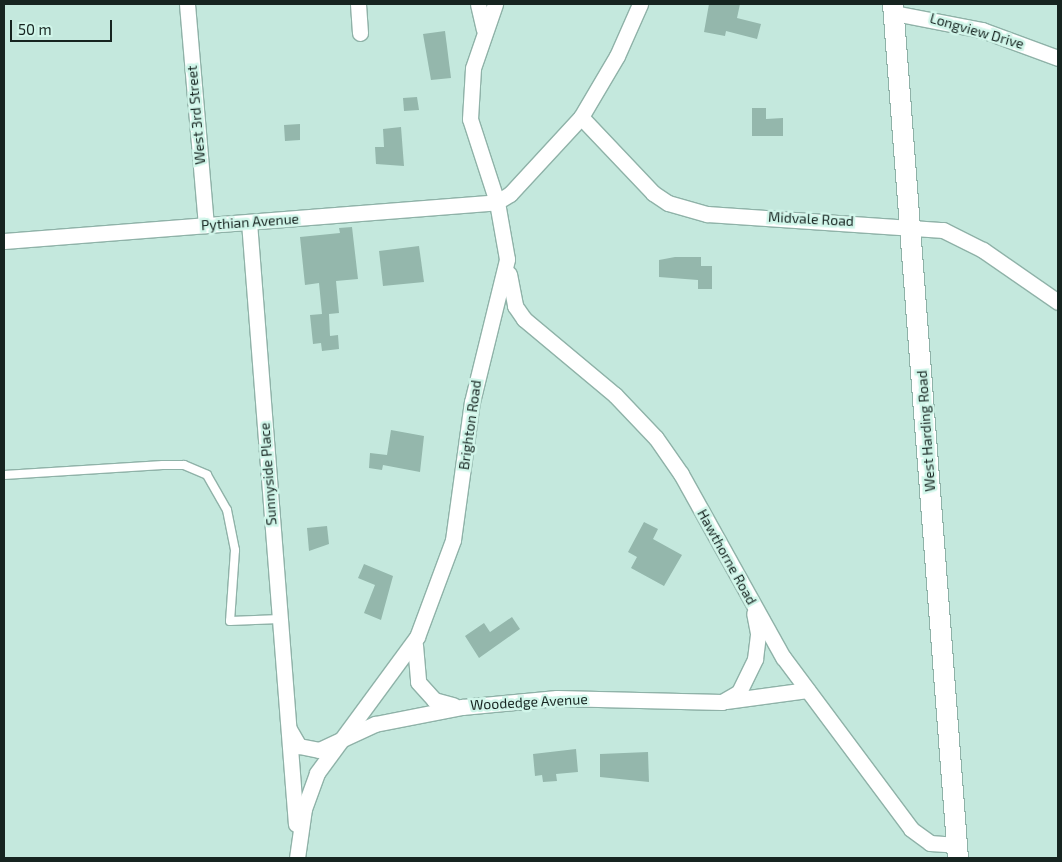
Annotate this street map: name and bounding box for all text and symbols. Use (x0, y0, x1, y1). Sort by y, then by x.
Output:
scale bar (12, 10, 115, 42)
street label: Longview Drive (928, 10, 1026, 52)
text: 50 m (18, 20, 52, 38)
street label: West 3rd Street (183, 65, 209, 165)
street label: Midvale Road (768, 208, 854, 230)
street label: Pythian Avenue (200, 210, 300, 234)
street label: West Harding Road (913, 370, 939, 492)
street label: Brighton Road (455, 379, 485, 471)
street label: Sunnyside Place (256, 422, 280, 526)
street label: Hawthorne Road (694, 506, 760, 608)
street label: Woodedge Avenue (470, 691, 588, 713)

